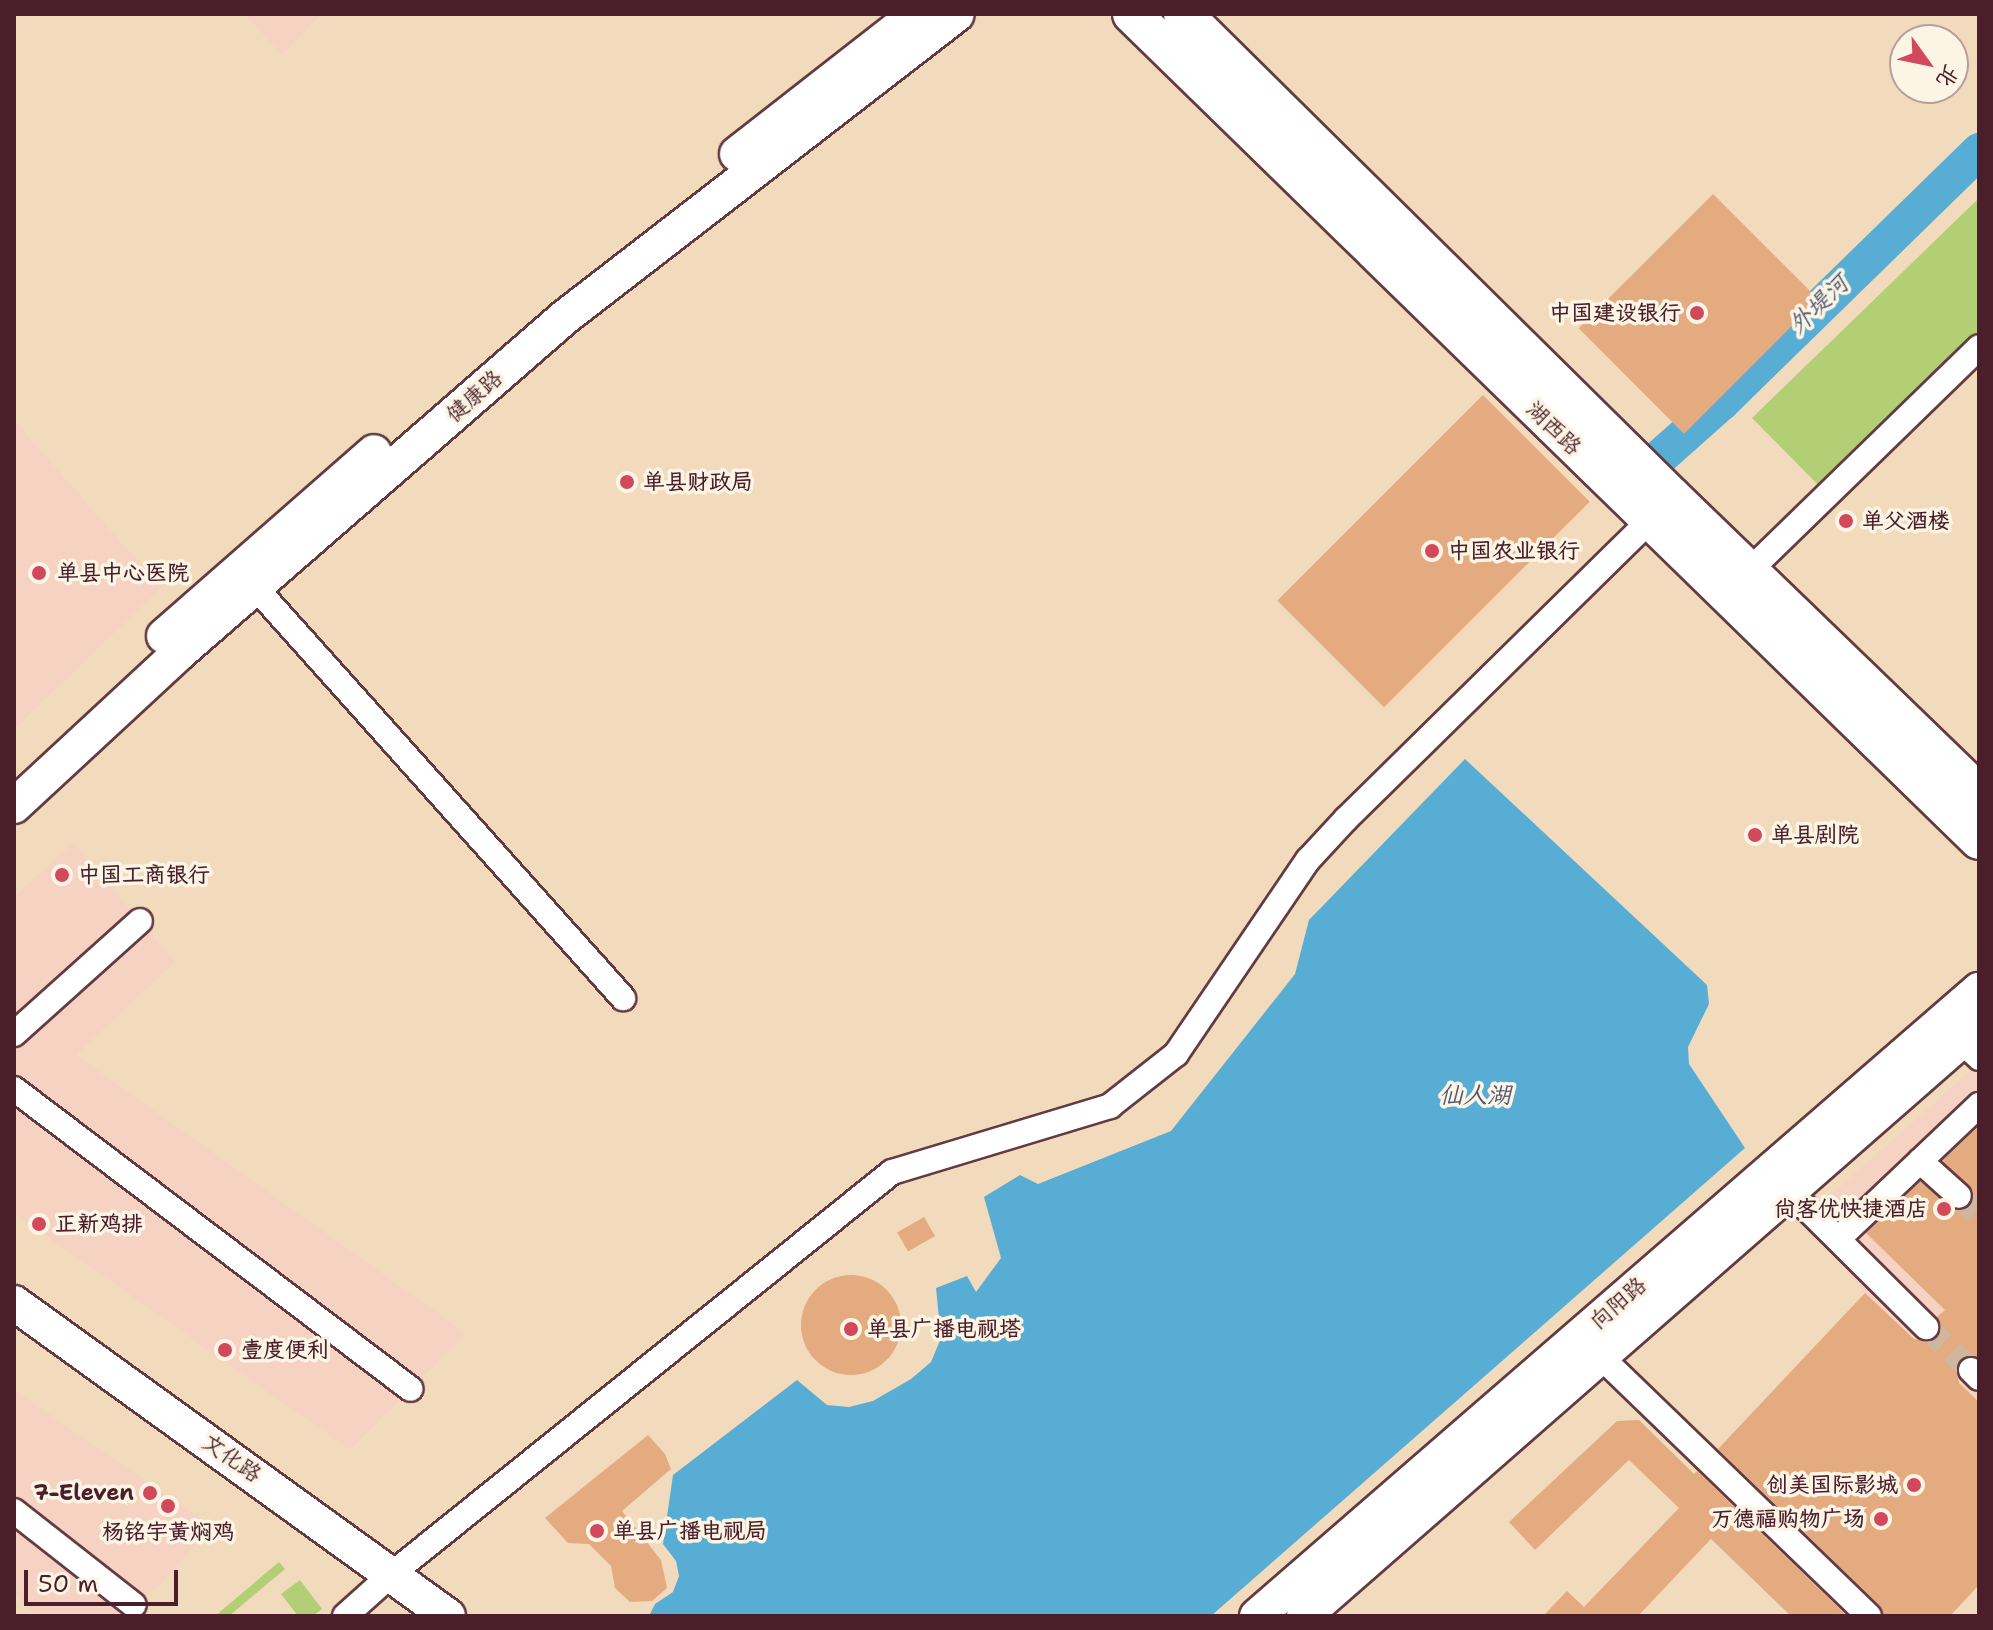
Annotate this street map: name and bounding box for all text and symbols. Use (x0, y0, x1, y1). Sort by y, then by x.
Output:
north arrow (1889, 24, 1969, 104)
text: 北 (1930, 59, 1966, 93)
water label: 外堤河 (1783, 270, 1855, 340)
place label: 中国建设银行 (1549, 300, 1681, 326)
marker: 中国建设银行 (1688, 304, 1706, 322)
street label: 健康路 (440, 364, 508, 428)
street label: 湖西路 (1521, 396, 1587, 460)
place label: 单县财政局 (643, 469, 753, 495)
marker: 单县财政局 (618, 473, 636, 491)
place label: 单父酒楼 (1862, 508, 1950, 534)
marker: 单父酒楼 (1837, 512, 1855, 530)
place label: 中国农业银行 (1448, 538, 1580, 564)
marker: 中国农业银行 (1423, 542, 1441, 560)
place label: 单县中心医院 (57, 560, 189, 586)
marker: 单县中心医院 (28, 562, 50, 584)
place label: 单县剧院 (1771, 822, 1859, 848)
marker: 单县剧院 (1746, 826, 1764, 844)
place label: 中国工商银行 (78, 862, 210, 888)
marker: 中国工商银行 (53, 866, 71, 884)
water label: 仙人湖 (1439, 1082, 1511, 1110)
place label: 尚客优快捷酒店 (1774, 1196, 1928, 1222)
marker: 尚客优快捷酒店 (1935, 1200, 1953, 1218)
place label: 正新鸡排 (55, 1211, 143, 1237)
marker: 正新鸡排 (30, 1215, 48, 1233)
street label: 向阳路 (1584, 1271, 1652, 1335)
place label: 单县广播电视塔 (867, 1316, 1021, 1342)
marker: 单县广播电视塔 (842, 1320, 860, 1338)
place label: 壹度便利 (241, 1337, 329, 1363)
marker: 壹度便利 (216, 1341, 234, 1359)
street label: 文化路 (197, 1428, 267, 1488)
place label: 创美国际影城 (1766, 1472, 1898, 1498)
marker: 创美国际影城 (1905, 1476, 1923, 1494)
place label: 7-Eleven (34, 1480, 134, 1506)
marker: 7-Eleven (141, 1484, 159, 1502)
marker: 杨铭宇黄焖鸡 (159, 1497, 177, 1515)
place label: 万德福购物广场 (1711, 1506, 1865, 1532)
marker: 万德福购物广场 (1872, 1510, 1890, 1528)
place label: 单县广播电视局 (613, 1518, 767, 1544)
place label: 杨铭宇黄焖鸡 (102, 1519, 234, 1545)
marker: 单县广播电视局 (588, 1522, 606, 1540)
scale bar (28, 1554, 182, 1604)
text: 50 m (38, 1568, 98, 1600)

